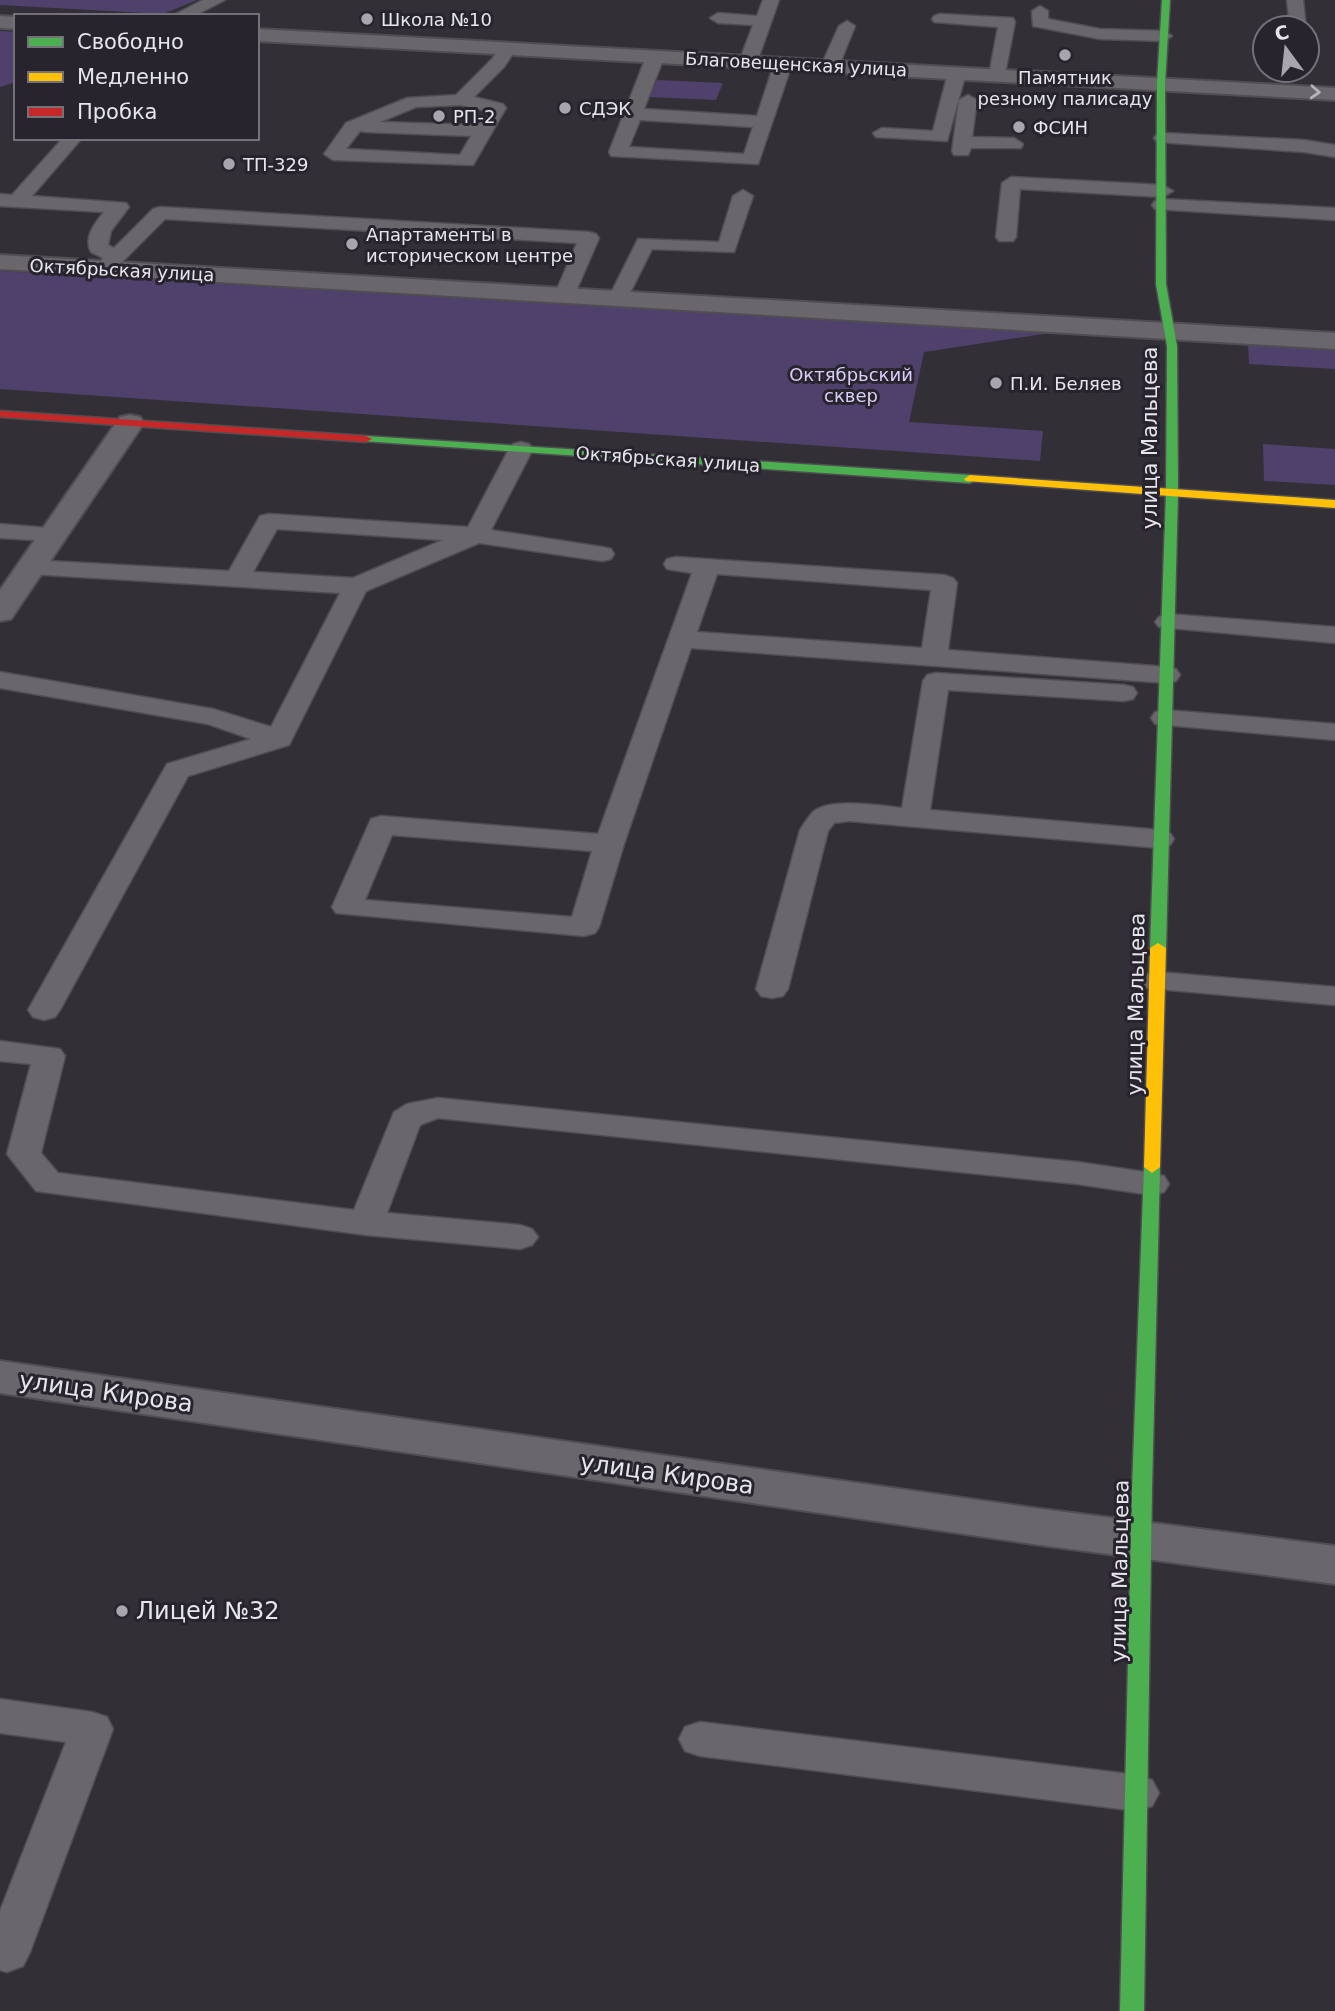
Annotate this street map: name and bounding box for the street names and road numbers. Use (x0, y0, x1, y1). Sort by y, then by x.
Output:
street label: Благовещенская улица (684, 48, 908, 80)
street label: Октябрьская улица (29, 255, 215, 285)
street label: улица Мальцева (1138, 347, 1162, 529)
street label: Октябрьская улица (575, 442, 761, 476)
street label: улица Мальцева (1122, 913, 1150, 1095)
street label: улица Кирова (17, 1366, 195, 1418)
street label: улица Кирова (578, 1448, 756, 1500)
street label: улица Мальцева (1106, 1480, 1134, 1662)

